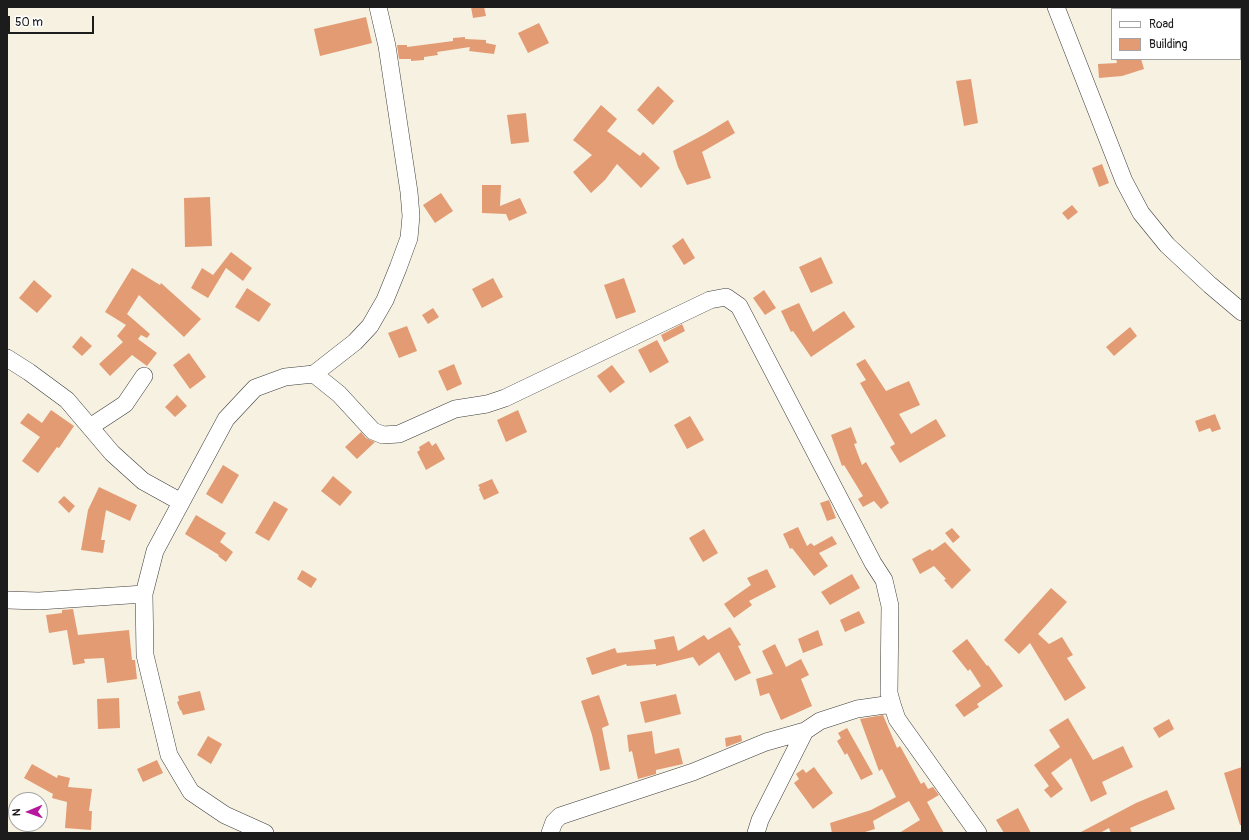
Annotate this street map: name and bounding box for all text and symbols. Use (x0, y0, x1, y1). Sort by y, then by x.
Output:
scale bar (10, 8, 96, 34)
legend (1111, 8, 1241, 60)
text: 50 m (15, 15, 43, 30)
text: Road (1149, 17, 1174, 32)
text: Building (1149, 37, 1188, 52)
north arrow (8, 792, 48, 832)
text: N (10, 808, 23, 816)

